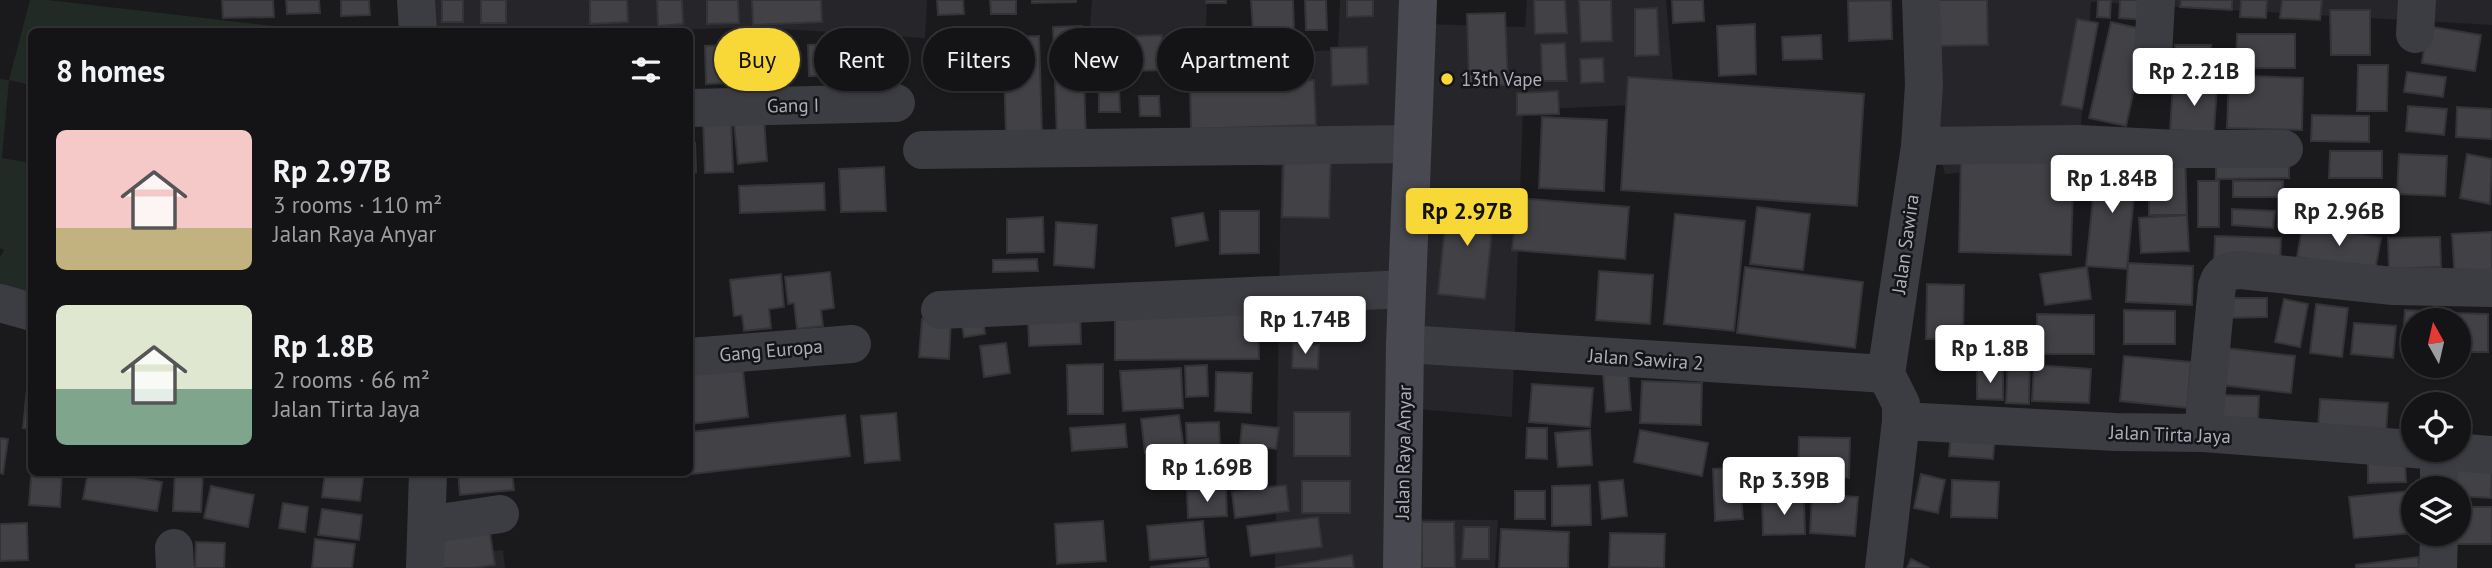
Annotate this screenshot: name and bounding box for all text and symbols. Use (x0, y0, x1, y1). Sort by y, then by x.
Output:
chip: Buy (714, 28, 800, 91)
chip: Rent (814, 28, 909, 91)
chip: Filters (923, 28, 1035, 91)
chip: New (1049, 28, 1143, 91)
chip: Apartment (1157, 28, 1314, 91)
pin: Rp 2.21B (2122, 48, 2266, 108)
text: 8 homes (56, 51, 165, 90)
icon: filters (627, 51, 665, 89)
text: Rp 2.21B (2149, 56, 2239, 85)
place label: 13th Vape (1461, 67, 1542, 91)
marker: 13th Vape (1439, 71, 1455, 87)
street label: Gang I (767, 93, 819, 117)
text: Rp 2.97B (273, 151, 391, 190)
pin: Rp 1.84B (2040, 156, 2184, 215)
icon: home (112, 158, 196, 242)
text: Rp 1.84B (2067, 163, 2157, 192)
pin: Rp 2.97B (1395, 188, 1539, 248)
pin: Rp 2.96B (2267, 188, 2411, 248)
text: 3 rooms · 110 m² (273, 190, 442, 219)
street label: Jalan Sawira (1886, 193, 1924, 296)
text: Rp 2.97B (1422, 196, 1512, 225)
text: Rp 2.96B (2294, 196, 2384, 225)
text: Jalan Raya Anyar (273, 219, 436, 248)
pin: Rp 1.74B (1233, 296, 1377, 356)
text: Rp 1.74B (1260, 304, 1350, 333)
north arrow (2401, 308, 2471, 378)
map controls (2401, 308, 2471, 546)
text: Rp 1.8B (273, 326, 374, 365)
pin: Rp 1.8B (1925, 326, 2055, 385)
icon: home (112, 333, 196, 417)
text: Rp 1.8B (1951, 333, 2029, 362)
street label: Gang Europa (718, 334, 824, 366)
street label: Jalan Sawira 2 (1587, 343, 1704, 375)
text: 2 rooms · 66 m² (273, 365, 430, 394)
street label: Jalan Raya Anyar (1390, 384, 1416, 521)
button: locate (2401, 392, 2471, 462)
text: Jalan Tirta Jaya (273, 394, 420, 423)
street label: Jalan Tirta Jaya (2108, 420, 2231, 448)
pin: Rp 1.69B (1135, 444, 1279, 504)
text: Rp 1.69B (1162, 452, 1252, 481)
pin: Rp 3.39B (1712, 458, 1856, 517)
text: Rp 3.39B (1739, 465, 1829, 494)
button: layers (2401, 476, 2471, 546)

